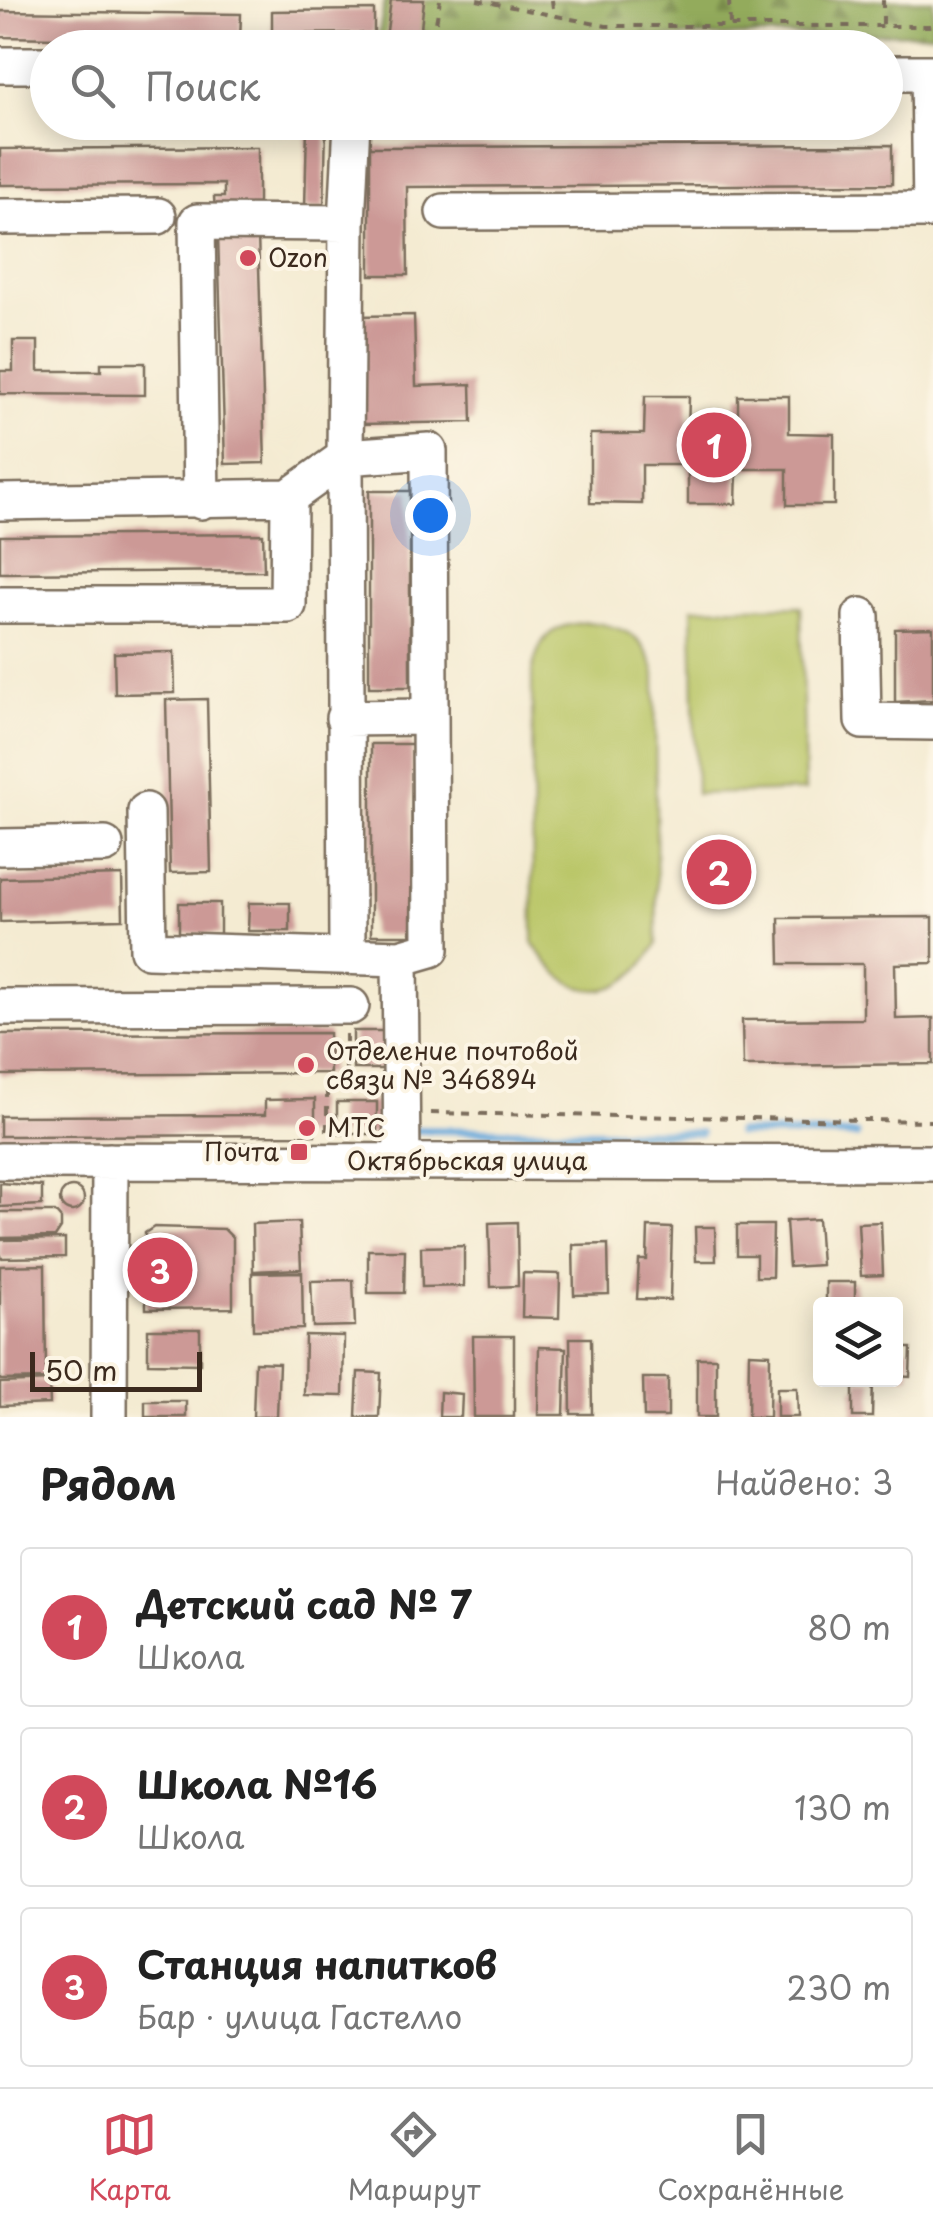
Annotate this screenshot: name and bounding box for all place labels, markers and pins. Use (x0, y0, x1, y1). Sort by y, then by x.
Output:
place label: Ozon (268, 238, 328, 276)
marker: Ozon (237, 247, 259, 269)
pin: 1 (682, 408, 746, 482)
pin: 2 (686, 834, 752, 910)
place label: Отделение почтовой связи № 346894 (326, 1031, 578, 1098)
marker: Отделение почтовой связи № 346894 (295, 1054, 317, 1076)
place label: МТС (327, 1108, 386, 1146)
marker: МТС (296, 1117, 318, 1139)
place label: Почта (204, 1132, 279, 1170)
marker: Почта (288, 1141, 310, 1163)
pin: 3 (128, 1232, 192, 1308)

